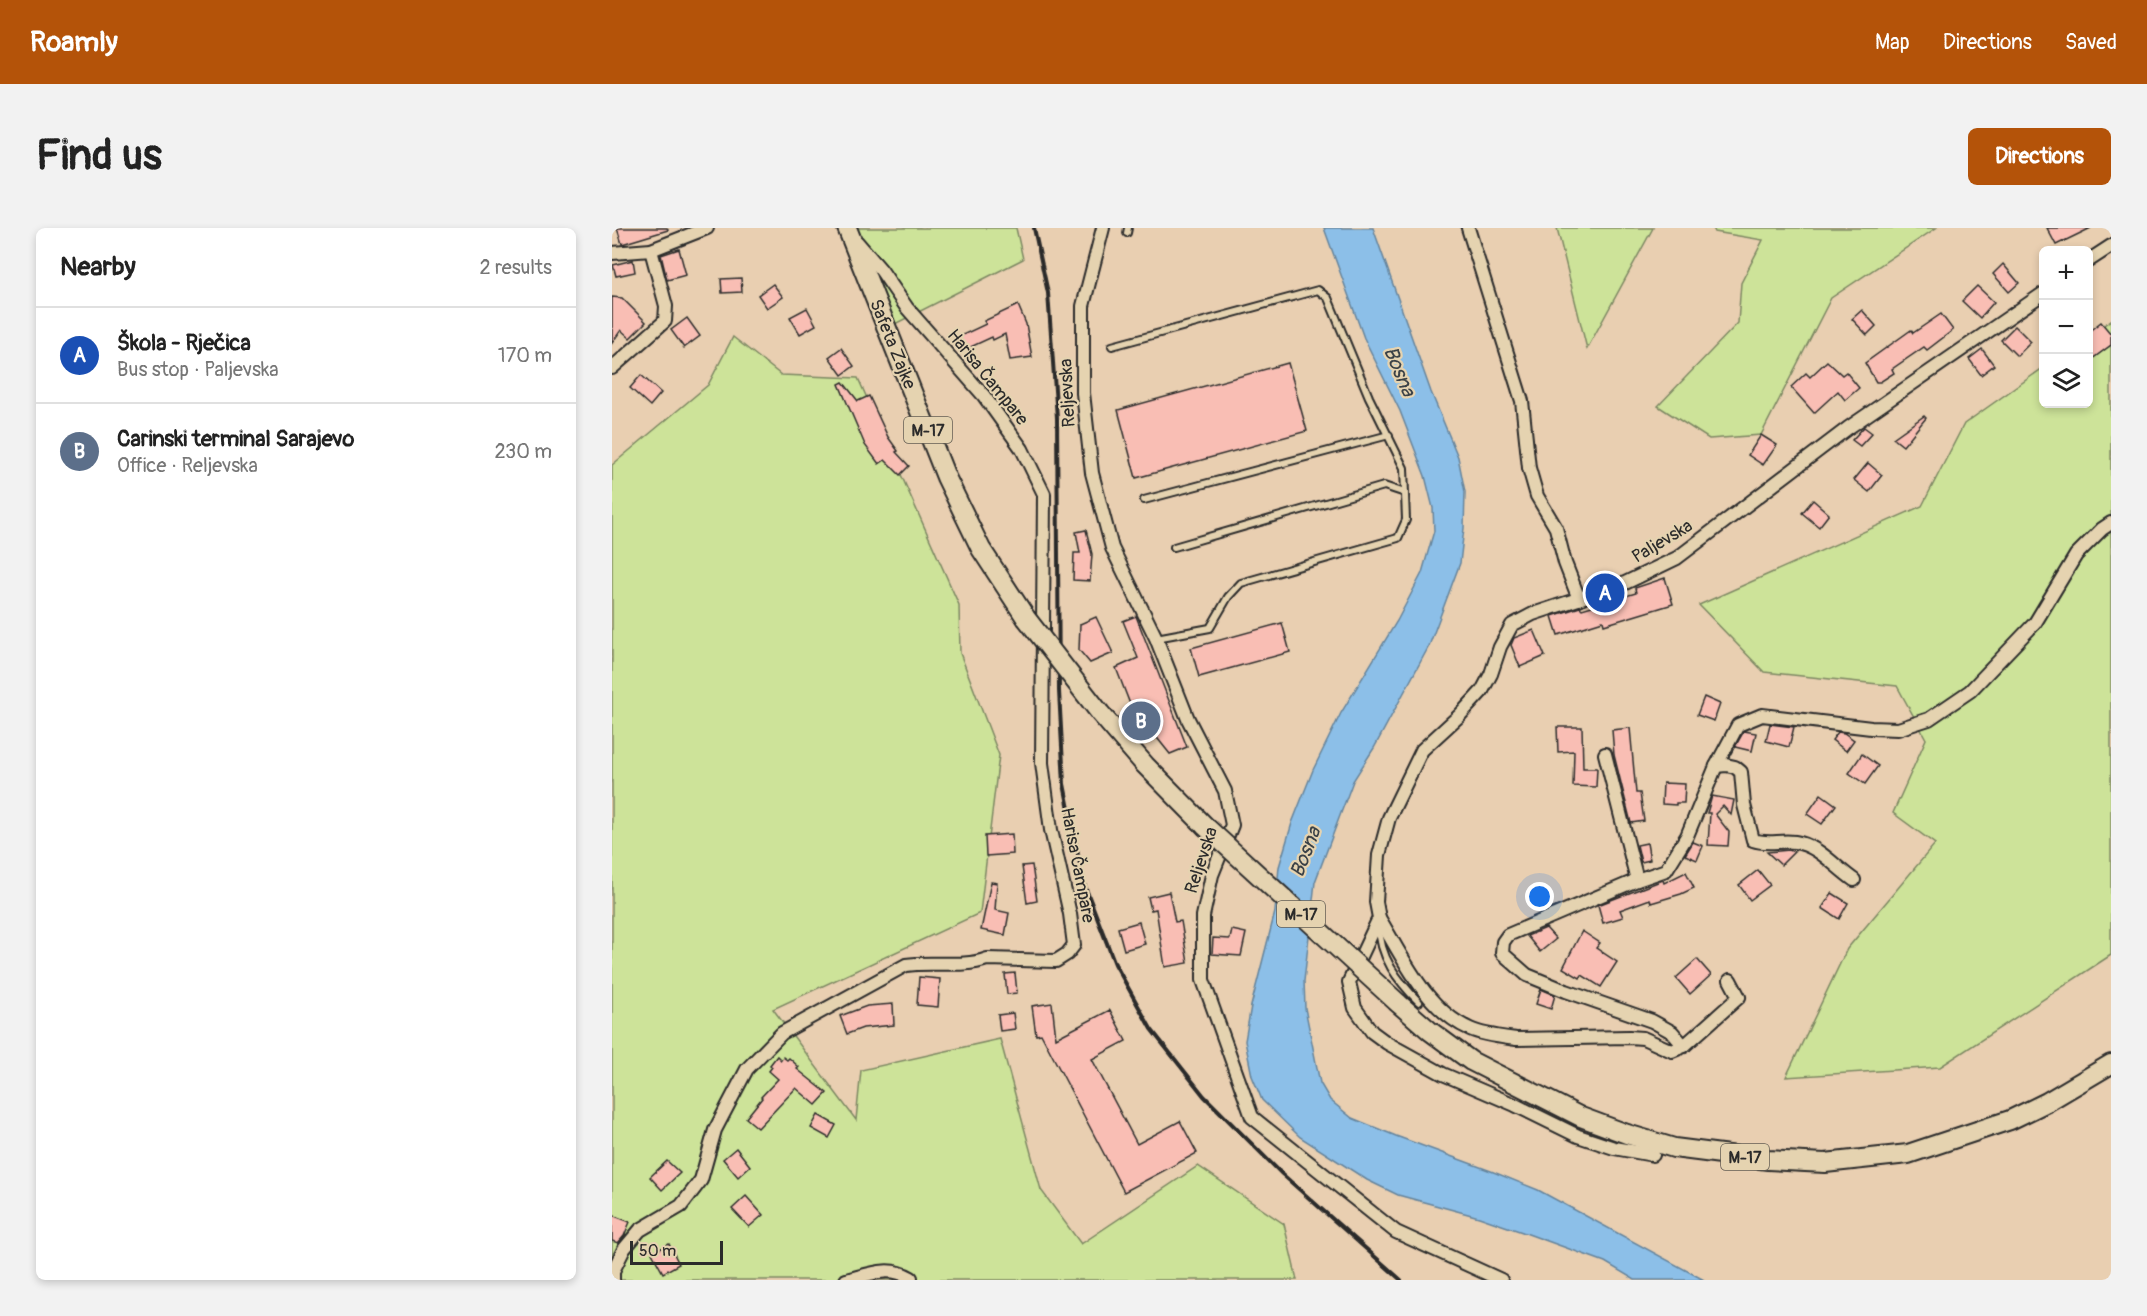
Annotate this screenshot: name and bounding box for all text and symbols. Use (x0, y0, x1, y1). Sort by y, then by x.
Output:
text: Roamly (30, 25, 118, 60)
text: Map (1875, 29, 1910, 56)
text: Directions (1943, 29, 2032, 56)
text: Saved (2065, 29, 2117, 56)
button: Directions (1968, 128, 2111, 185)
text: Find us (36, 130, 162, 182)
map controls (2039, 246, 2093, 408)
button: + (2039, 246, 2093, 300)
text: Nearby (60, 251, 136, 283)
text: 2 results (480, 255, 552, 280)
street label: Safeta Zajke (864, 296, 921, 393)
button: − (2039, 300, 2093, 354)
street label: Harisa Čampare (942, 325, 1033, 430)
text: Škola - Rječica (117, 329, 251, 357)
text: A (73, 343, 86, 368)
text: 170 m (498, 343, 552, 368)
water label: Bosna (1378, 343, 1422, 401)
button: layers (2039, 354, 2093, 408)
text: Bus stop · Paljevska (117, 357, 279, 382)
street label: Reljevska (1054, 358, 1081, 428)
road number: M-17 (904, 417, 952, 443)
text: Carinski terminal Sarajevo (117, 425, 354, 453)
text: B (74, 439, 85, 464)
text: 230 m (495, 439, 552, 464)
text: Office · Reljevska (117, 453, 258, 478)
street label: Paljevska (1628, 514, 1697, 569)
pin: A (1586, 570, 1624, 616)
pin: B (1122, 698, 1160, 744)
street label: Harisa Čampare (1055, 805, 1100, 925)
water label: Bosna (1285, 822, 1327, 881)
street label: Reljevska (1180, 824, 1223, 896)
your location (1525, 882, 1554, 911)
road number: M-17 (1277, 901, 1325, 927)
road number: M-17 (1721, 1144, 1769, 1170)
scale bar (630, 1238, 723, 1266)
text: 50 m (639, 1241, 676, 1261)

